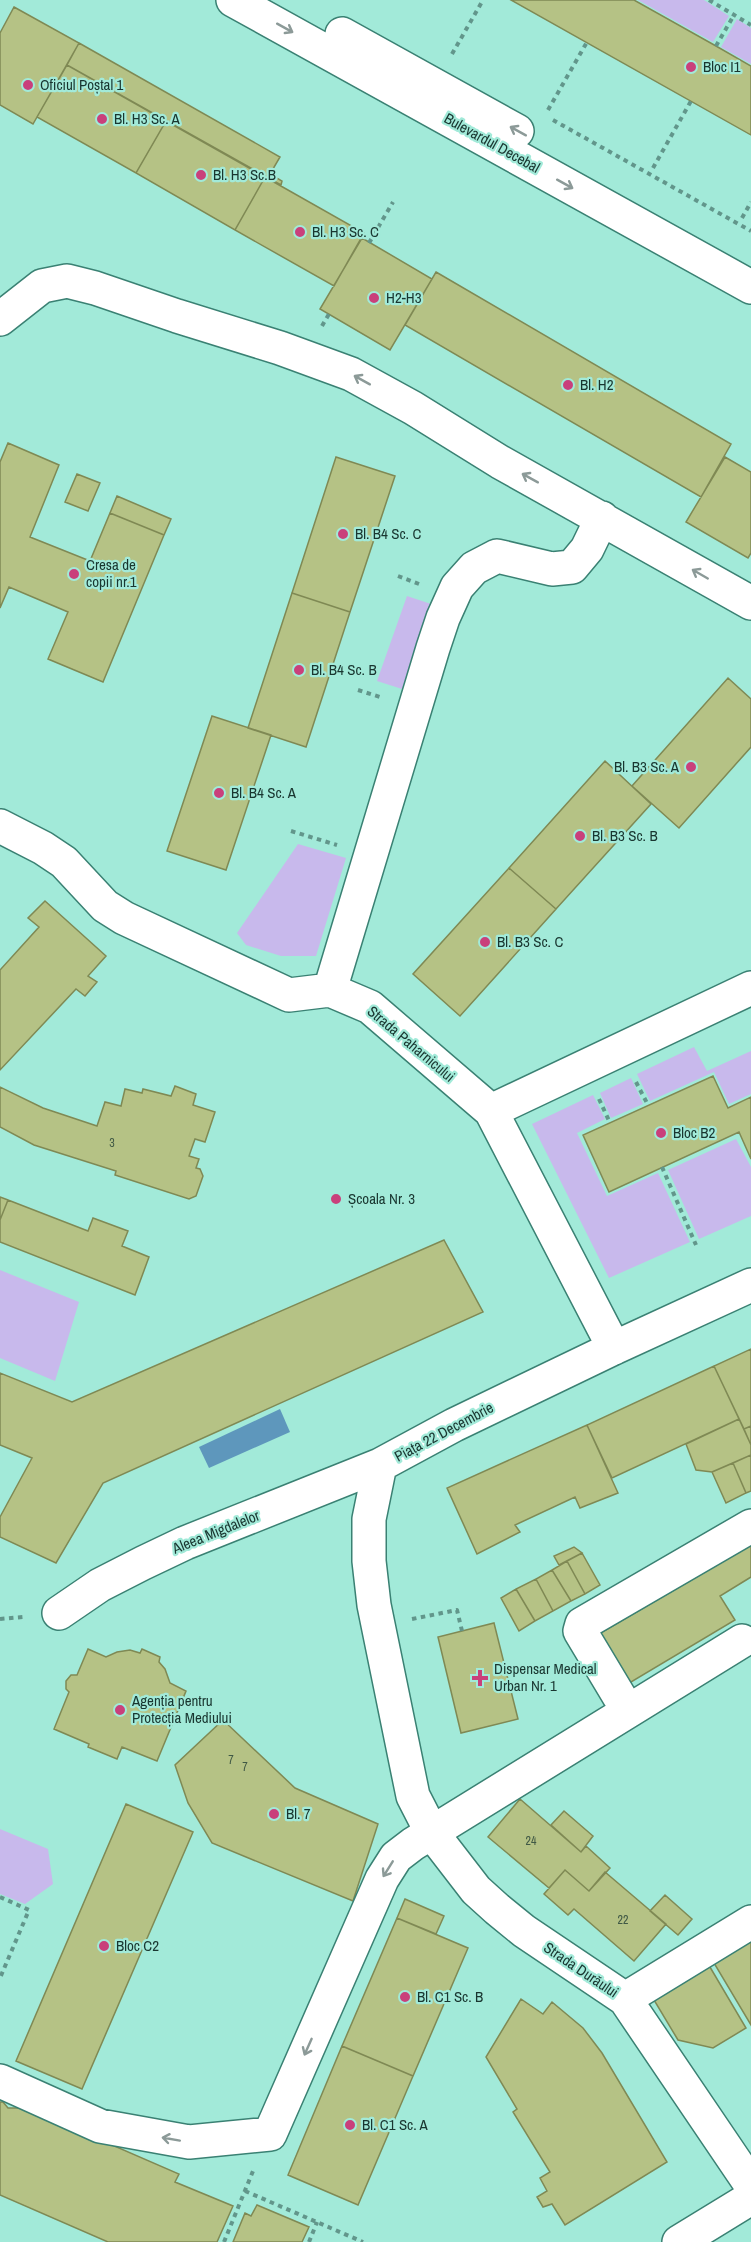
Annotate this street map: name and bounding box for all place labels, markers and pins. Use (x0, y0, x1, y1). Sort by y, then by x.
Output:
place label: Bloc I1 (703, 56, 741, 77)
marker: Bloc I1 (684, 60, 698, 74)
place label: Oficiul Poștal 1 (40, 74, 124, 95)
marker: Oficiul Poștal 1 (21, 78, 35, 92)
place label: Bl. H3 Sc. A (114, 108, 180, 129)
marker: Bl. H3 Sc. A (95, 112, 109, 126)
place label: Bl. H3 Sc.B (213, 164, 276, 185)
marker: Bl. H3 Sc.B (194, 168, 208, 182)
place label: Bl. H3 Sc. C (312, 221, 379, 242)
marker: Bl. H3 Sc. C (293, 225, 307, 239)
place label: H2-H3 (386, 287, 422, 308)
marker: H2-H3 (367, 291, 381, 305)
place label: Bl. H2 (580, 374, 614, 395)
marker: Bl. H2 (561, 378, 575, 392)
place label: Bl. B4 Sc. C (355, 523, 421, 544)
marker: Bl. B4 Sc. C (336, 527, 350, 541)
place label: Cresa de copii nr.1 (86, 554, 137, 592)
marker: Cresa de copii nr.1 (67, 567, 81, 581)
place label: Bl. B4 Sc. B (311, 659, 377, 680)
marker: Bl. B4 Sc. B (292, 663, 306, 677)
place label: Bl. B3 Sc. A (614, 756, 680, 777)
marker: Bl. B3 Sc. A (684, 760, 698, 774)
place label: Bl. B4 Sc. A (231, 782, 297, 803)
marker: Bl. B4 Sc. A (212, 786, 226, 800)
place label: Bl. B3 Sc. B (592, 825, 658, 846)
marker: Bl. B3 Sc. B (573, 829, 587, 843)
place label: Bl. B3 Sc. C (497, 931, 563, 952)
marker: Bl. B3 Sc. C (478, 935, 492, 949)
place label: Bloc B2 (673, 1122, 716, 1143)
marker: Bloc B2 (654, 1126, 668, 1140)
place label: Școala Nr. 3 (348, 1188, 415, 1209)
marker: Școala Nr. 3 (329, 1192, 343, 1206)
place label: Dispensar Medical Urban Nr. 1 (494, 1658, 597, 1696)
marker: Dispensar Medical Urban Nr. 1 (471, 1669, 489, 1687)
place label: Agenția pentru Protecția Mediului (131, 1690, 232, 1728)
marker: Agenția pentru Protecția Mediului (113, 1703, 127, 1717)
place label: Bl. 7 (286, 1803, 311, 1824)
marker: Bl. 7 (267, 1807, 281, 1821)
place label: Bloc C2 (116, 1935, 159, 1956)
marker: Bloc C2 (97, 1939, 111, 1953)
place label: Bl. C1 Sc. B (417, 1986, 483, 2007)
marker: Bl. C1 Sc. B (398, 1990, 412, 2004)
place label: Bl. C1 Sc. A (362, 2114, 428, 2135)
marker: Bl. C1 Sc. A (343, 2118, 357, 2132)

